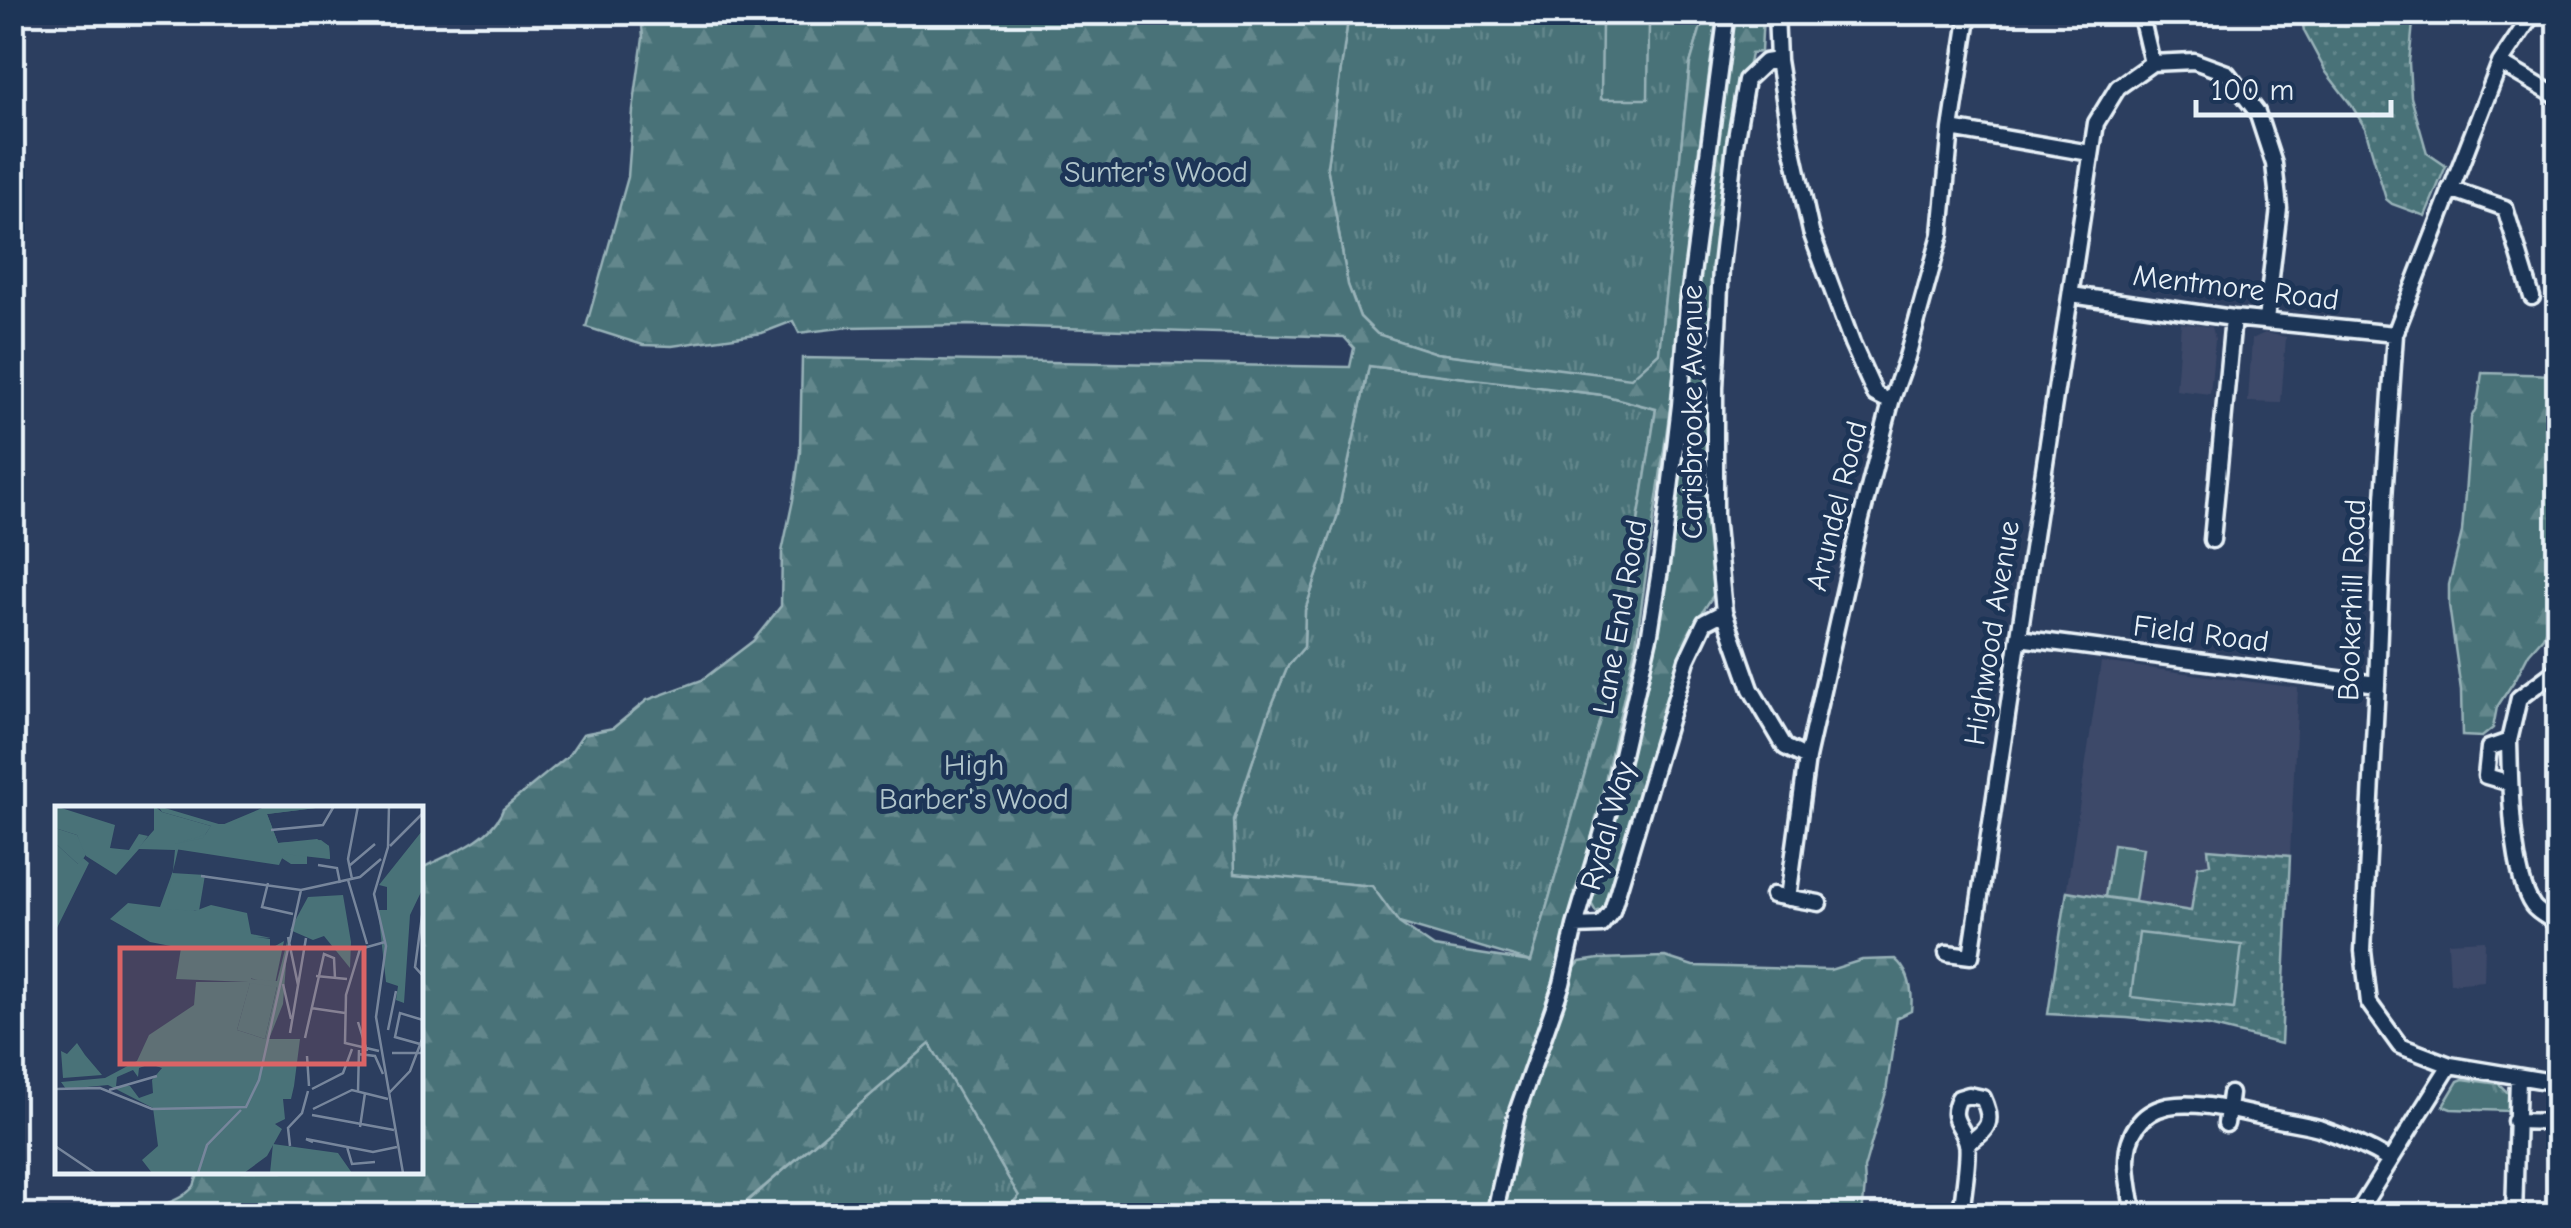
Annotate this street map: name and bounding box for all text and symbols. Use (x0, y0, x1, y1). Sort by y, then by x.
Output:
scale bar (2196, 55, 2391, 117)
text: 100 m (2211, 73, 2294, 108)
park label: Sunter's Wood (1064, 155, 1248, 190)
street label: Mentmore Road (2131, 258, 2341, 318)
street label: Carisbrooke Avenue (1675, 285, 1710, 539)
street label: Arundel Road (1799, 418, 1875, 594)
street label: Bookerhill Road (2331, 498, 2373, 702)
street label: Lane End Road (1586, 517, 1654, 717)
street label: Highwood Avenue (1957, 518, 2027, 748)
street label: Field Road (2131, 608, 2271, 660)
park label: High Barber's Wood (879, 748, 1069, 817)
street label: Rydal Way (1573, 757, 1643, 894)
inset map (55, 806, 422, 1173)

